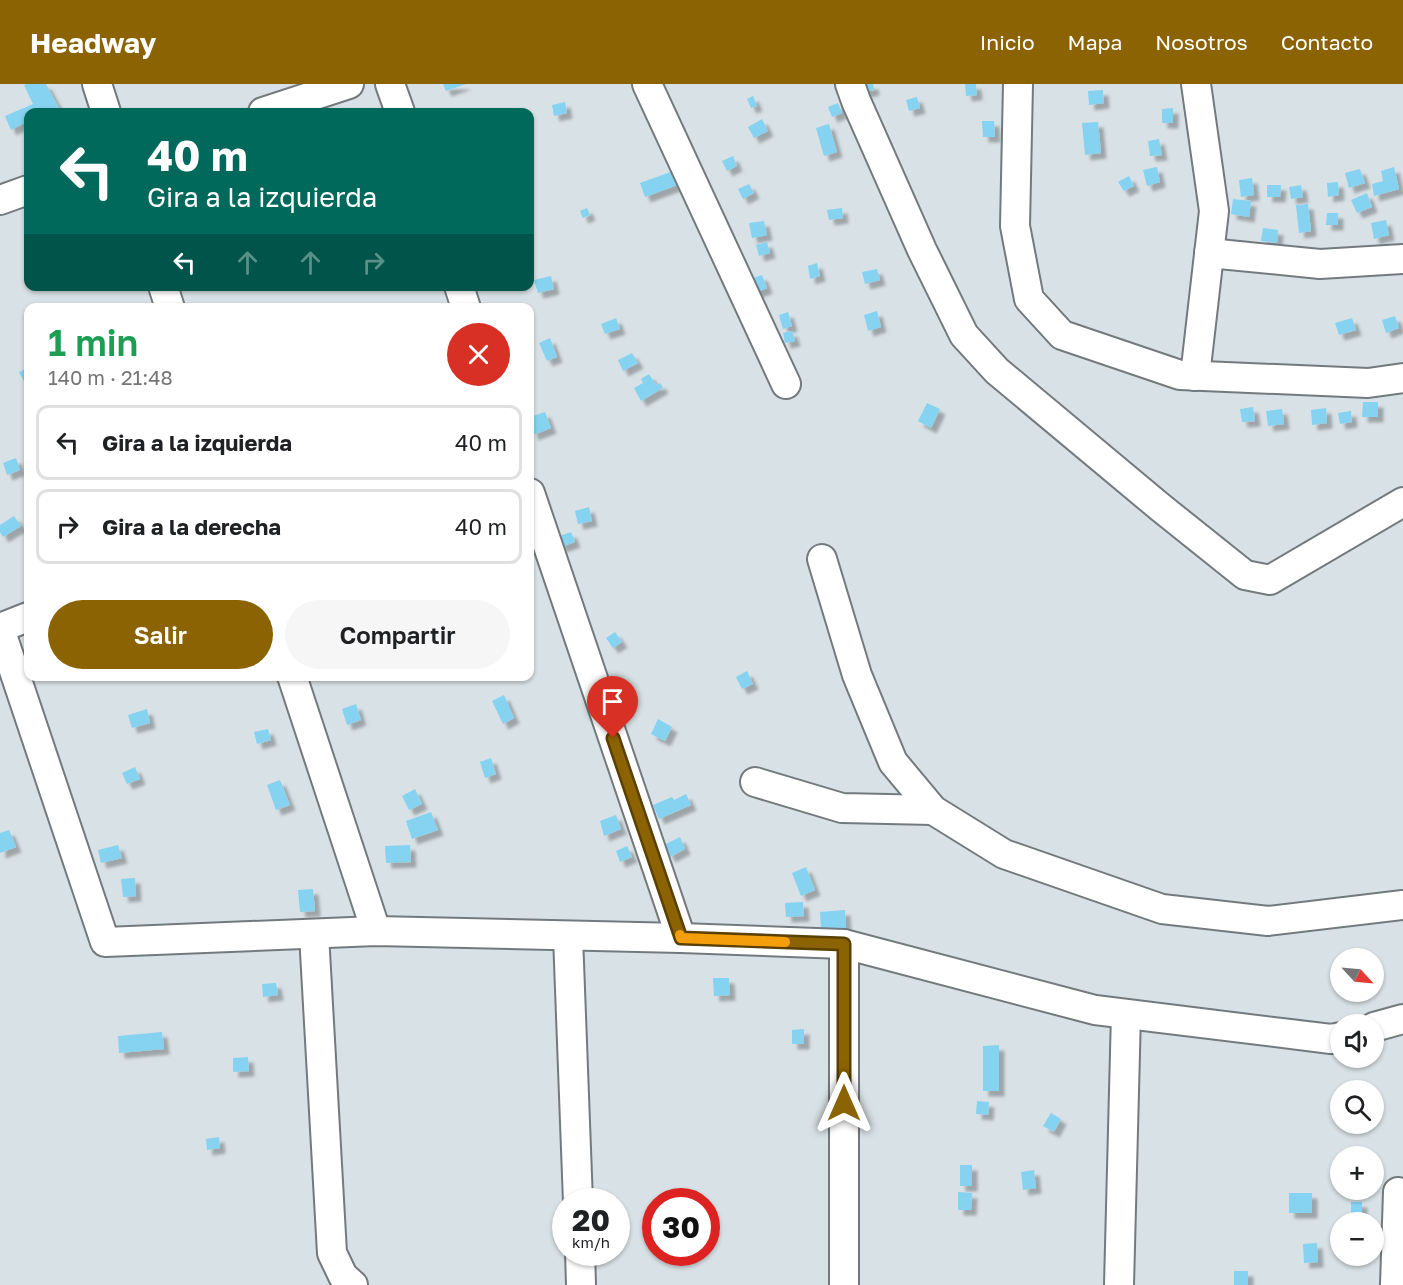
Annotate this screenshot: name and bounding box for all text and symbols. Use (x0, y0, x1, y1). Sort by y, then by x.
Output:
text: Headway (30, 26, 156, 59)
text: Inicio (980, 29, 1035, 55)
text: Mapa (1068, 29, 1122, 55)
text: Nosotros (1155, 29, 1248, 55)
text: Contacto (1281, 29, 1373, 55)
text: 40 m (147, 130, 248, 180)
icon: left (48, 132, 126, 210)
text: Gira a la izquierda (147, 181, 377, 213)
icon: left (168, 246, 201, 279)
icon: ahead (231, 246, 264, 279)
icon: ahead (294, 246, 327, 279)
icon: right (357, 246, 390, 279)
text: 1 min (48, 321, 138, 364)
button: close (447, 323, 510, 386)
text: 140 m · 21:48 (48, 365, 173, 389)
icon: left (51, 426, 84, 459)
text: Gira a la izquierda (102, 429, 292, 456)
text: 40 m (455, 429, 507, 456)
icon: right (51, 510, 84, 543)
text: Gira a la derecha (102, 513, 281, 540)
text: 40 m (455, 513, 507, 540)
button: Salir (48, 600, 273, 669)
button: Compartir (285, 600, 510, 669)
pin (587, 676, 638, 738)
icon: arrive (596, 685, 629, 718)
north arrow (1330, 948, 1384, 1002)
map controls (1330, 948, 1384, 1266)
button: sound (1330, 1014, 1384, 1068)
position arrow (812, 1071, 876, 1135)
button: search (1330, 1080, 1384, 1134)
button: + (1330, 1146, 1384, 1200)
speed limit sign: 30 (642, 1188, 720, 1266)
text: 20 (572, 1202, 610, 1238)
button: − (1330, 1212, 1384, 1266)
text: km/h (572, 1233, 610, 1251)

